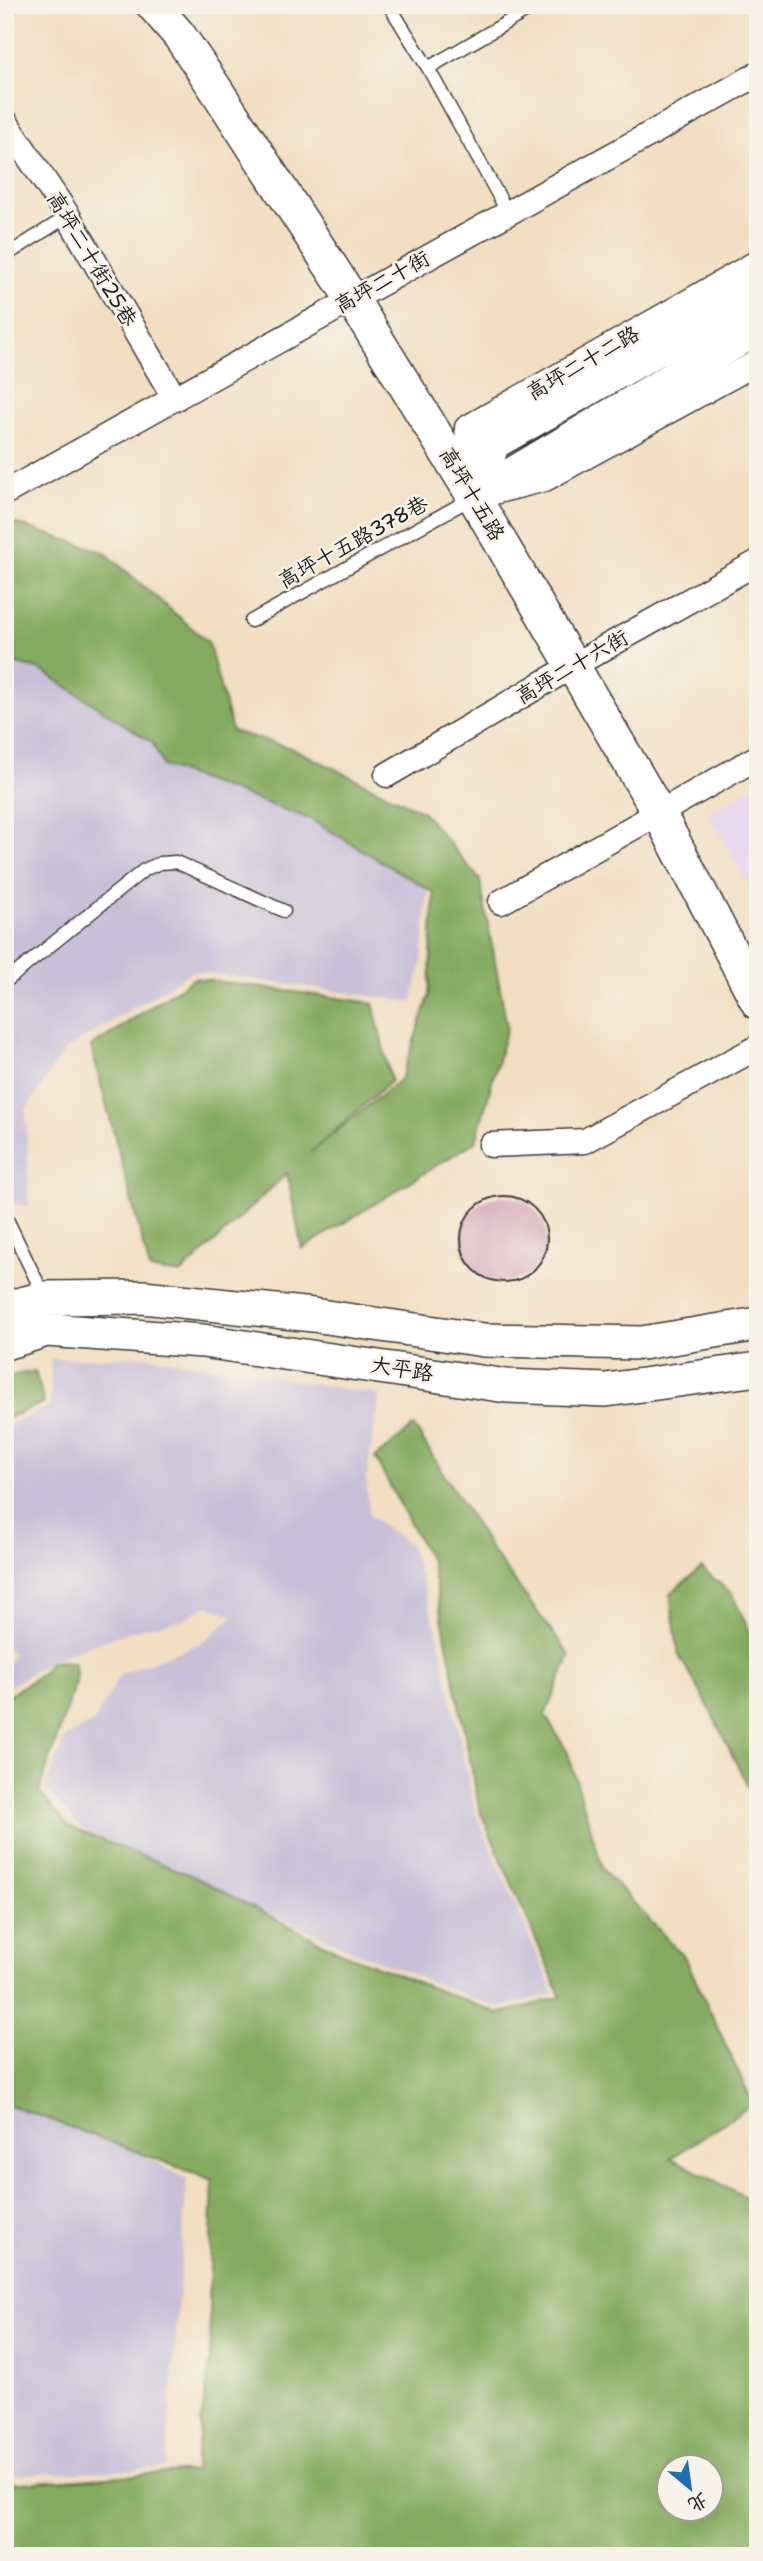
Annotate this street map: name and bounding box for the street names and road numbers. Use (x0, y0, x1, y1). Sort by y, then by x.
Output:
street label: 高坪二十街25巷 (41, 186, 143, 332)
street label: 高坪二十街 (329, 244, 435, 320)
street label: 高坪二十二路 (521, 319, 645, 407)
street label: 高坪十五路 (433, 442, 511, 546)
street label: 高坪十五路378巷 (273, 489, 433, 595)
street label: 高坪二十六街 (510, 623, 634, 711)
street label: 大平路 (369, 1350, 435, 1388)

